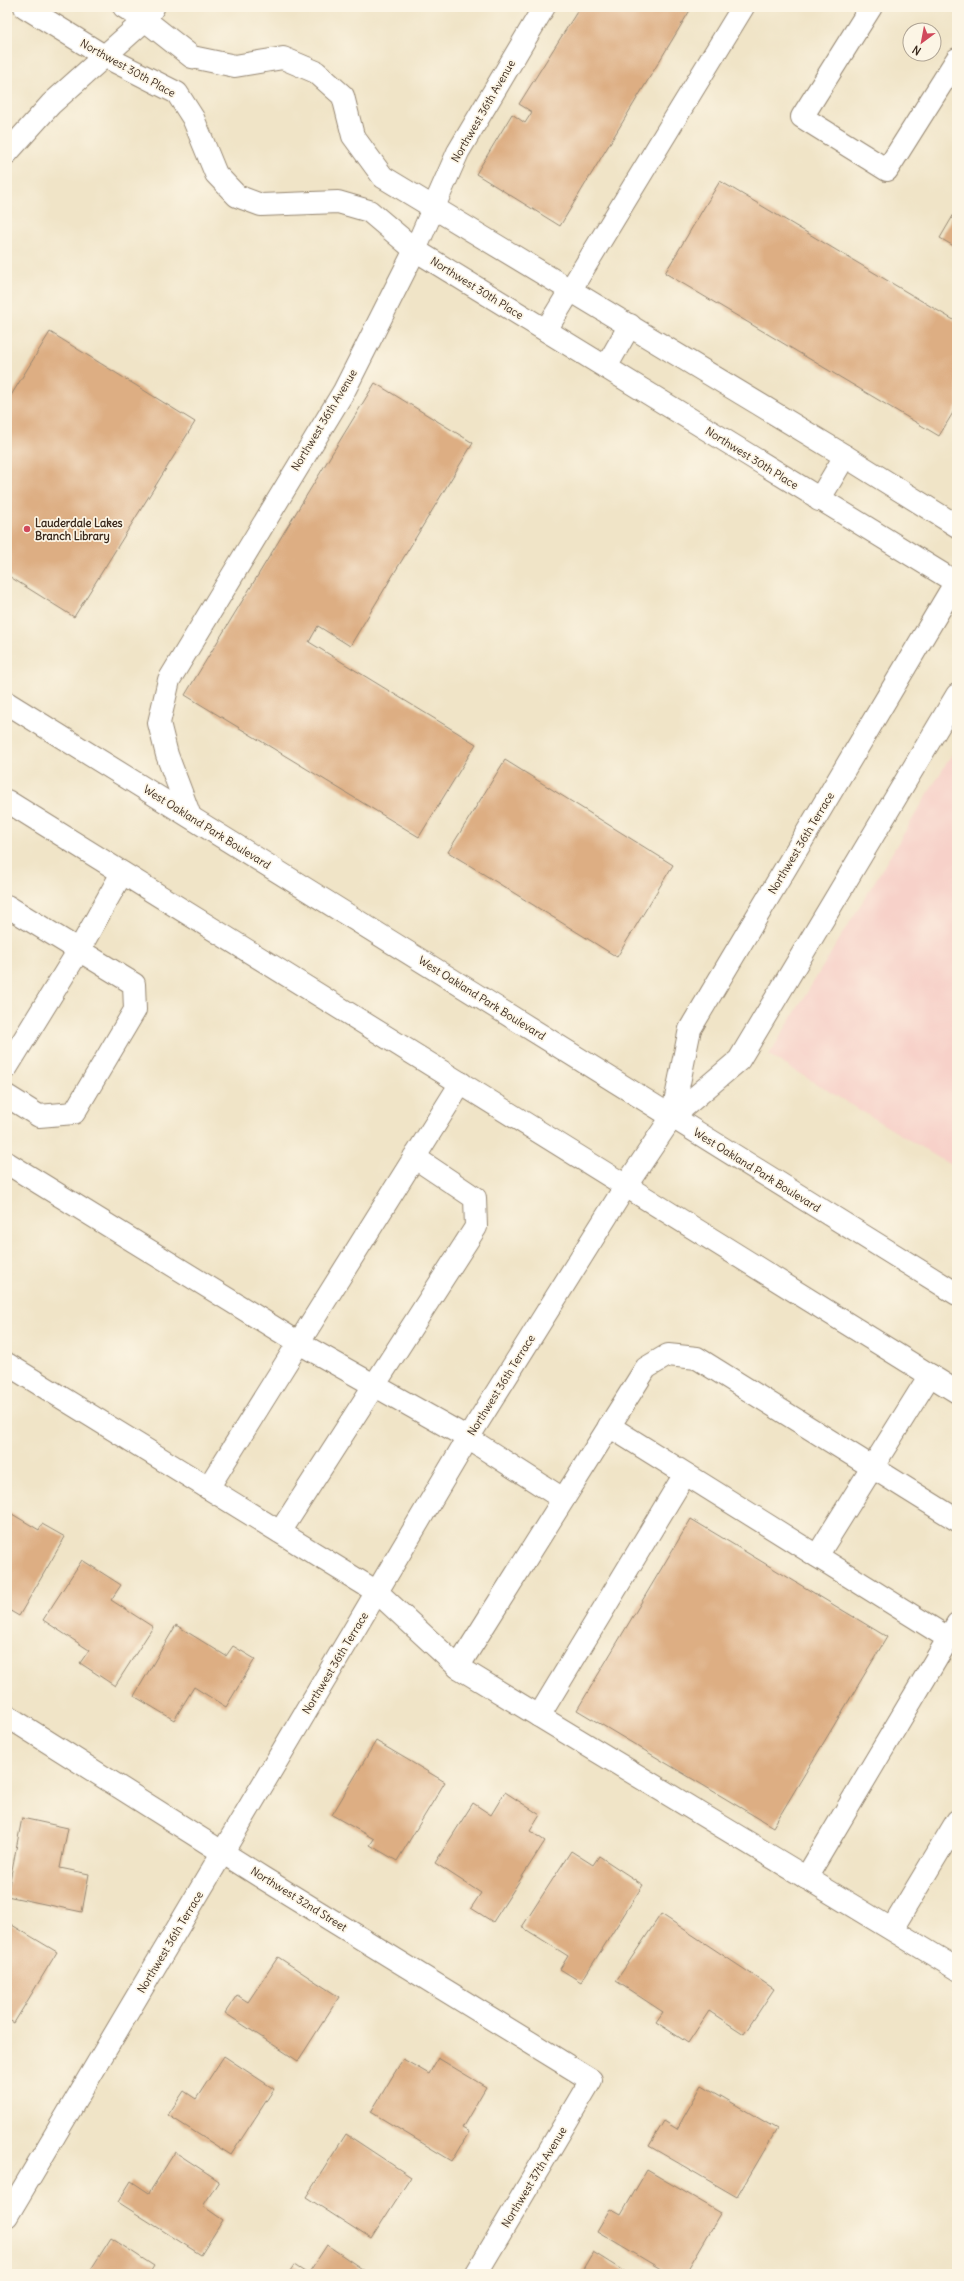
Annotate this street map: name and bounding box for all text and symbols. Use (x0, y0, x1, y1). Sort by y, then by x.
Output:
north arrow (902, 22, 942, 62)
street label: Northwest 30th Place (78, 36, 178, 100)
text: N (910, 43, 924, 58)
street label: Northwest 36th Avenue (448, 57, 518, 165)
street label: Northwest 30th Place (428, 254, 526, 322)
street label: Northwest 36th Avenue (288, 367, 360, 473)
street label: Northwest 30th Place (703, 424, 801, 492)
place label: Lauderdale Lakes Branch Library (35, 516, 123, 544)
marker: Lauderdale Lakes Branch Library (22, 524, 32, 534)
street label: West Oakland Park Boulevard (141, 782, 274, 872)
street label: Northwest 36th Terrace (765, 789, 837, 897)
street label: West Oakland Park Boulevard (416, 953, 549, 1043)
street label: West Oakland Park Boulevard (691, 1125, 824, 1215)
street label: Northwest 36th Terrace (464, 1332, 538, 1438)
street label: Northwest 36th Terrace (299, 1609, 371, 1717)
street label: Northwest 32nd Street (248, 1864, 350, 1935)
street label: Northwest 36th Terrace (134, 1888, 206, 1996)
street label: Northwest 37th Avenue (498, 2124, 570, 2230)

